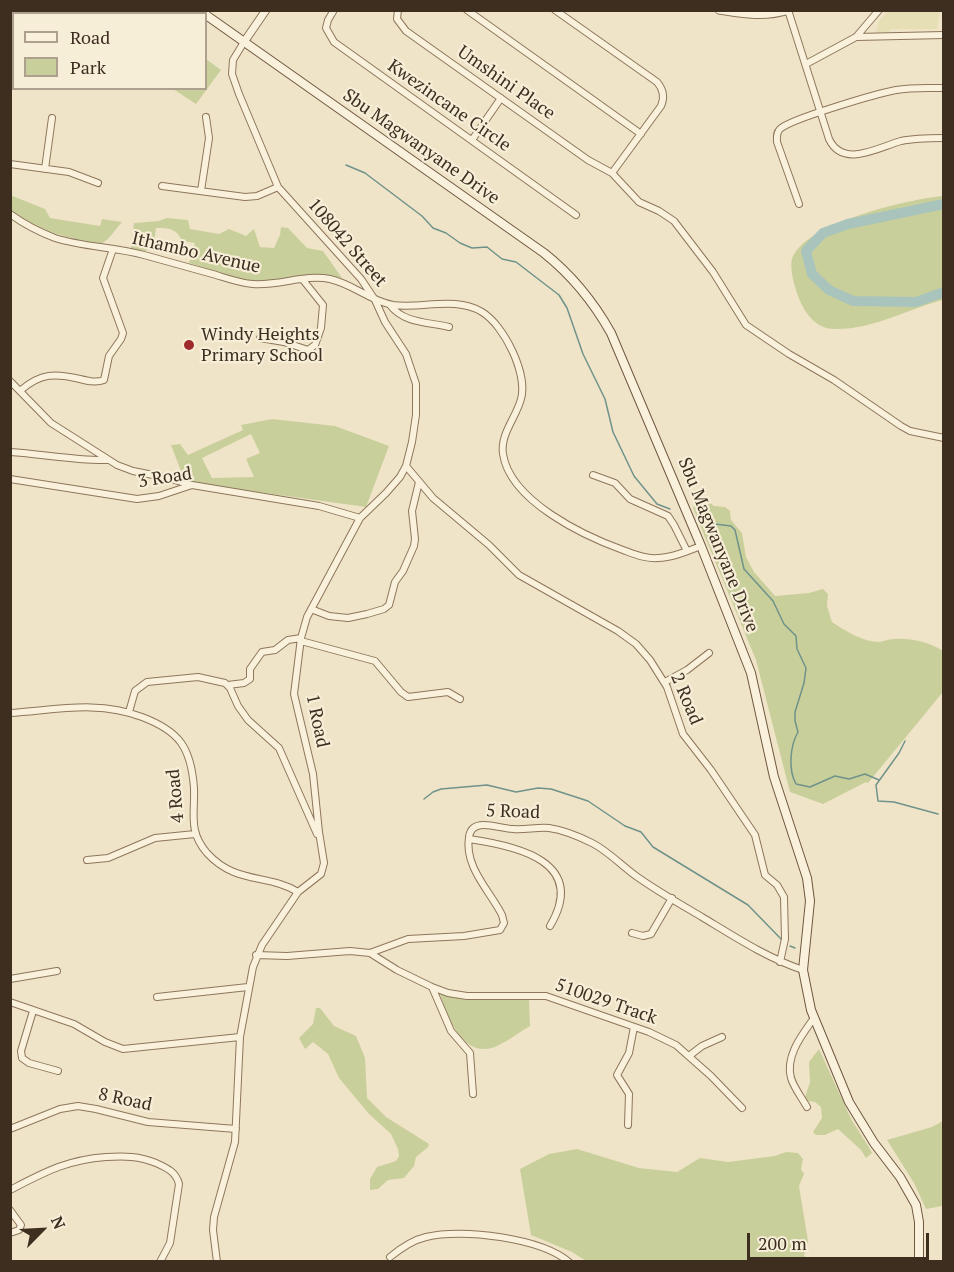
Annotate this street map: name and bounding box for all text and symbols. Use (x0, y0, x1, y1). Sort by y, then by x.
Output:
legend (12, 12, 207, 90)
text: Road (70, 25, 110, 49)
street label: Umshini Place (453, 41, 559, 125)
text: Park (70, 55, 106, 79)
street label: Kwezincane Circle (383, 55, 515, 157)
street label: Sbu Magwanyane Drive (338, 85, 504, 209)
street label: 108042 Street (303, 194, 391, 292)
street label: Ithambo Avenue (130, 228, 262, 278)
place label: Windy Heights Primary School (201, 324, 323, 366)
marker: Windy Heights Primary School (182, 338, 196, 352)
street label: Sbu Magwanyane Drive (673, 455, 763, 635)
street label: 3 Road (137, 463, 193, 493)
street label: 2 Road (665, 670, 707, 728)
street label: 1 Road (301, 692, 333, 750)
street label: 4 Road (163, 768, 189, 824)
street label: 5 Road (486, 800, 540, 824)
street label: 510029 Track (552, 974, 660, 1030)
street label: 8 Road (96, 1084, 154, 1116)
north arrow (12, 1200, 72, 1260)
text: N (46, 1213, 71, 1233)
scale bar (750, 1221, 932, 1259)
text: 200 m (758, 1231, 807, 1255)

